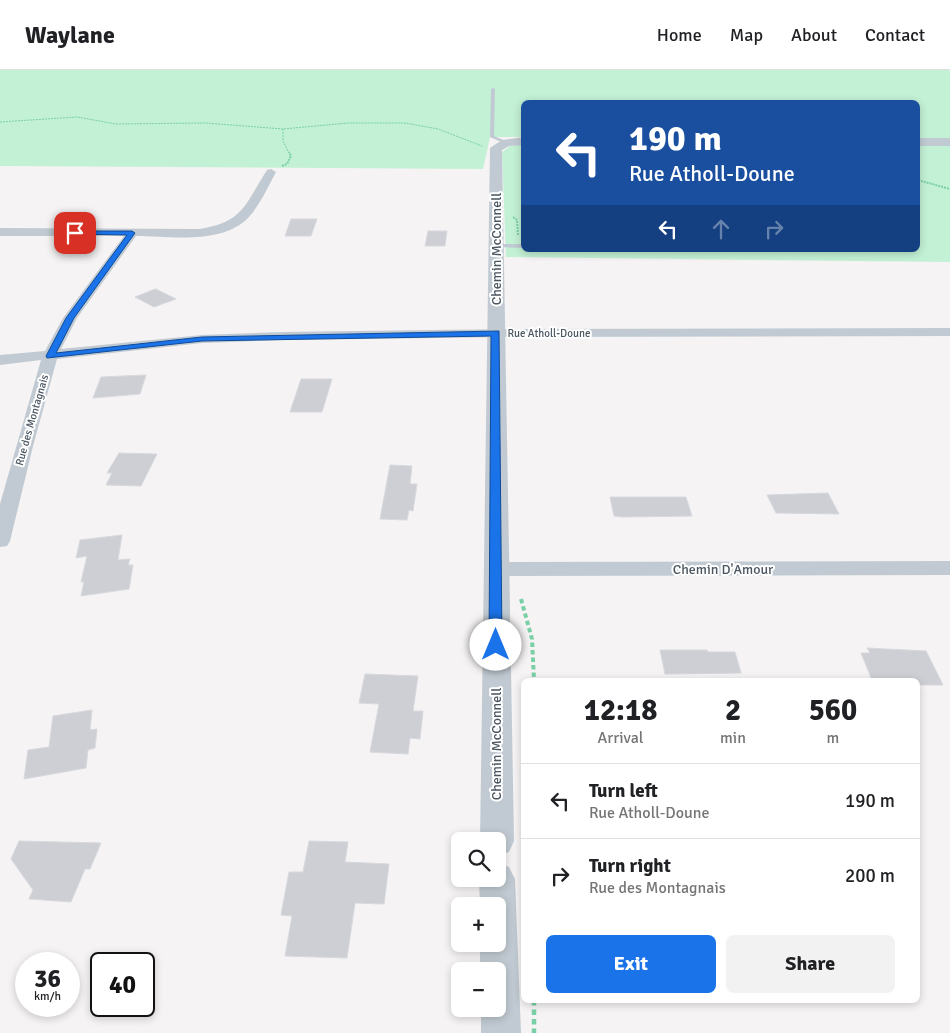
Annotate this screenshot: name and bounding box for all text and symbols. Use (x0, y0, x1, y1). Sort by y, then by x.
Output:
text: Waylane (25, 20, 115, 50)
text: Home (657, 24, 702, 46)
text: Map (730, 24, 763, 46)
text: About (791, 24, 837, 46)
text: Contact (865, 24, 925, 46)
text: 190 m (629, 117, 722, 160)
icon: left (546, 120, 611, 185)
text: Rue Atholl-Doune (629, 160, 795, 187)
street label: Chemin McConnell (488, 193, 505, 305)
pin (54, 212, 96, 254)
icon: left (654, 215, 682, 243)
icon: ahead (707, 215, 735, 243)
icon: right (760, 215, 788, 243)
icon: arrive (61, 219, 89, 247)
street label: Rue Atholl-Doune (508, 327, 590, 340)
street label: Rue des Montagnais (13, 373, 51, 467)
street label: Chemin D'Amour (673, 561, 774, 578)
position arrow (469, 618, 521, 670)
street label: Chemin McConnell (488, 688, 505, 800)
text: 12:18 (584, 692, 657, 729)
text: 2 (725, 692, 741, 729)
text: 560 (809, 692, 857, 729)
text: Arrival (597, 728, 644, 748)
text: min (720, 728, 746, 748)
text: m (827, 728, 839, 748)
text: Turn left (589, 779, 658, 803)
icon: left (546, 787, 574, 815)
text: 190 m (845, 789, 895, 813)
text: Rue Atholl-Doune (589, 803, 709, 823)
map controls (451, 832, 506, 1017)
button: search (451, 832, 506, 887)
text: Turn right (589, 854, 671, 878)
icon: right (546, 862, 574, 890)
text: 200 m (845, 864, 895, 888)
text: Rue des Montagnais (589, 878, 726, 898)
button: + (451, 897, 506, 952)
button: Exit (546, 935, 716, 993)
button: Share (726, 935, 895, 993)
speed limit sign: 40 (90, 952, 155, 1017)
button: − (451, 962, 506, 1017)
text: 36 (34, 963, 61, 994)
text: km/h (34, 989, 61, 1004)

